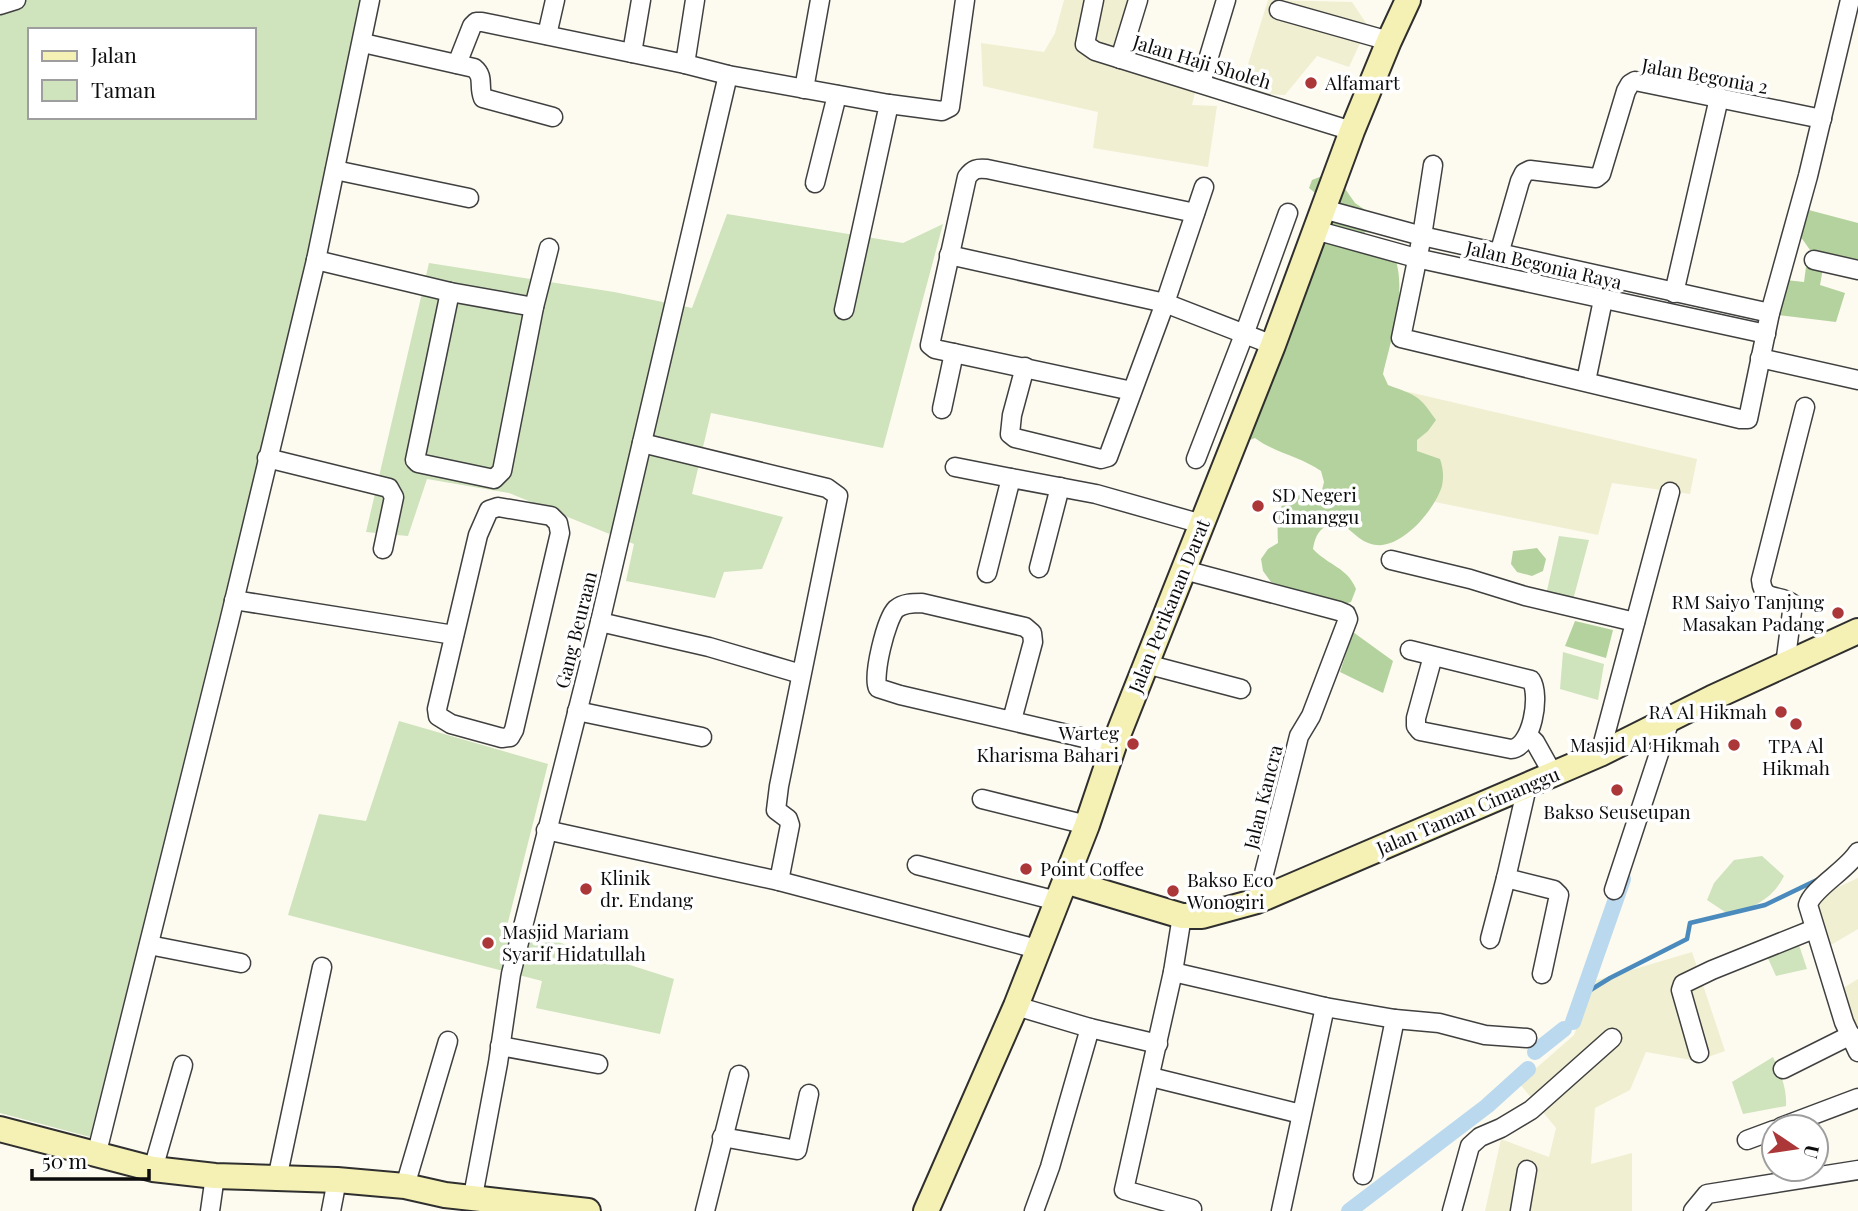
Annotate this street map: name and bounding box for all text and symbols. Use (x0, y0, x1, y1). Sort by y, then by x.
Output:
street label: Jalan Haji Sholeh (1129, 27, 1274, 94)
legend (28, 28, 256, 119)
text: Jalan (90, 40, 137, 68)
street label: Jalan Begonia 2 (1639, 51, 1770, 99)
place label: Alfamart (1324, 69, 1400, 95)
text: Taman (91, 75, 156, 103)
marker: Alfamart (1303, 75, 1319, 91)
street label: Jalan Begonia Raya (1463, 233, 1625, 295)
place label: SD Negeri Cimanggu (1272, 481, 1359, 529)
marker: SD Negeri Cimanggu (1250, 498, 1266, 514)
street label: Jalan Perikanan Darat (1121, 515, 1215, 697)
street label: Gang Beuraan (548, 568, 602, 691)
place label: RM Saiyo Tanjung Masakan Padang (1671, 588, 1824, 636)
marker: RM Saiyo Tanjung Masakan Padang (1830, 605, 1846, 621)
place label: RA Al Hikmah (1649, 698, 1767, 724)
marker: RA Al Hikmah (1773, 704, 1789, 720)
marker: TPA Al Hikmah (1788, 716, 1804, 732)
place label: Warteg Kharisma Bahari (977, 719, 1119, 767)
place label: Masjid Al Hikmah (1570, 731, 1720, 757)
place label: TPA Al Hikmah (1762, 732, 1830, 780)
marker: Warteg Kharisma Bahari (1125, 736, 1141, 752)
marker: Masjid Al Hikmah (1726, 737, 1742, 753)
street label: Jalan Kancra (1236, 741, 1288, 853)
street label: Jalan Taman Cimanggu (1371, 760, 1563, 861)
marker: Bakso Seuseupan (1609, 782, 1625, 798)
place label: Bakso Seuseupan (1543, 798, 1691, 824)
place label: Point Coffee (1040, 855, 1144, 881)
marker: Point Coffee (1018, 861, 1034, 877)
place label: Klinik dr. Endang (600, 864, 693, 912)
place label: Bakso Eco Wonogiri (1186, 866, 1274, 914)
marker: Klinik dr. Endang (578, 881, 594, 897)
marker: Bakso Eco Wonogiri (1165, 883, 1181, 899)
place label: Masjid Mariam Syarif Hidatullah (502, 918, 646, 966)
marker: Masjid Mariam Syarif Hidatullah (480, 935, 496, 951)
north arrow (1760, 1113, 1830, 1183)
scale bar (32, 1138, 149, 1182)
text: U (1798, 1143, 1827, 1161)
text: 50 m (42, 1146, 88, 1174)

